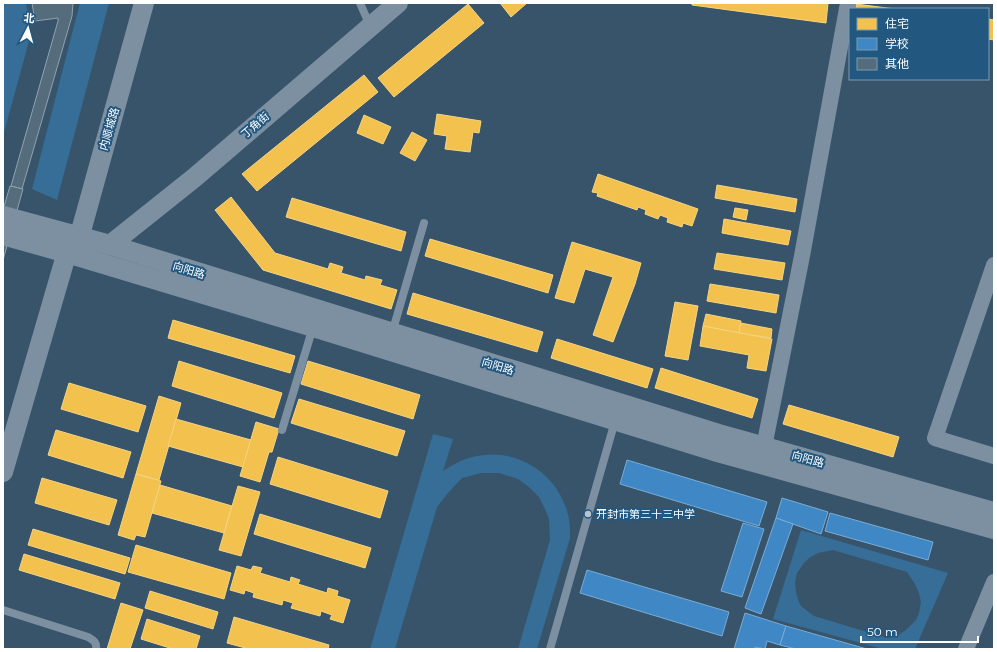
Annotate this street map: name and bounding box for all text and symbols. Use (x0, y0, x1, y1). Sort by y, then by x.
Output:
north arrow (8, 8, 48, 48)
legend (849, 8, 989, 80)
text: 北 (23, 11, 35, 26)
text: 住宅 (885, 16, 909, 31)
text: 学校 (885, 36, 909, 51)
text: 其他 (885, 56, 909, 71)
street label: 内顺城路 (96, 106, 122, 152)
street label: 丁角街 (238, 109, 272, 141)
street label: 向阳路 (171, 258, 207, 282)
street label: 向阳路 (480, 354, 516, 378)
street label: 向阳路 (790, 448, 826, 470)
place label: 开封市第三十三中学 (596, 507, 695, 521)
marker: 开封市第三十三中学 (583, 509, 593, 519)
scale bar (861, 618, 978, 644)
text: 50 m (867, 624, 898, 639)

